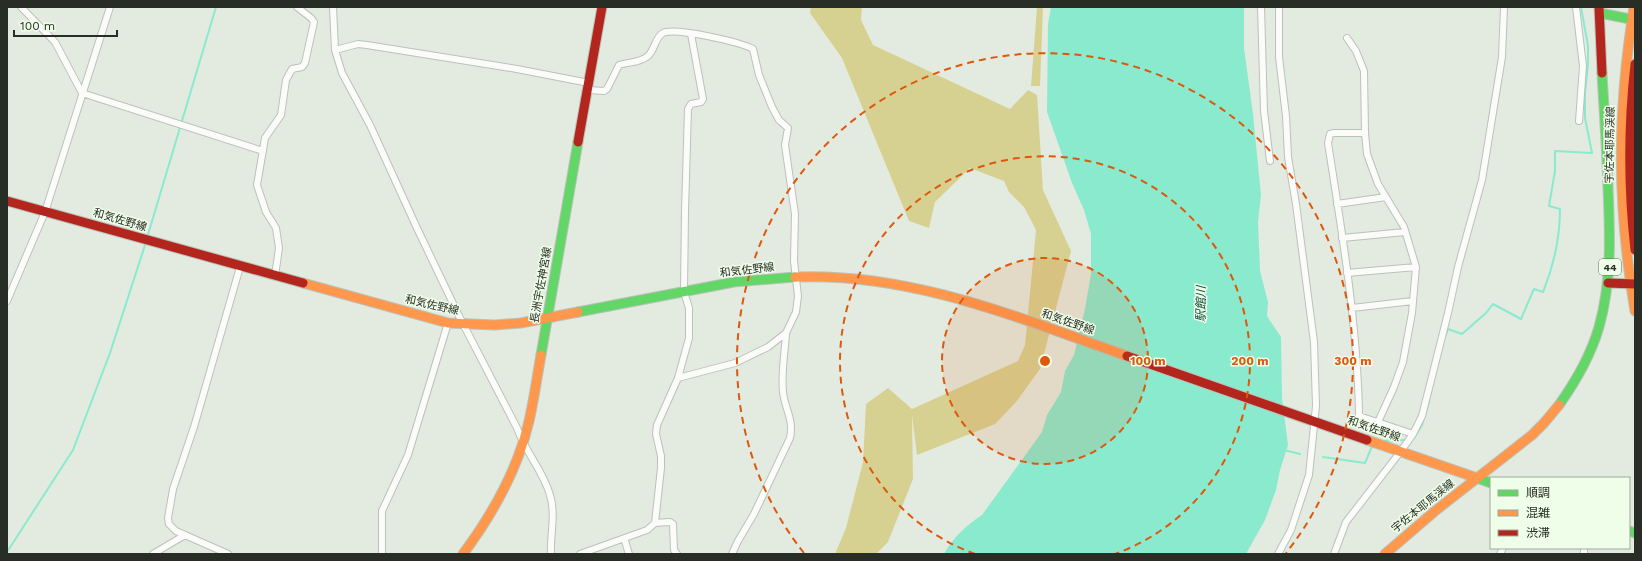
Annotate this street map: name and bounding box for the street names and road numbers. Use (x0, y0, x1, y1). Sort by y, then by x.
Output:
street label: 宇佐本耶馬渓線 (1603, 106, 1617, 184)
street label: 和気佐野線 (92, 206, 148, 234)
street label: 長洲宇佐神宮線 (528, 246, 554, 324)
road number: 44 (1599, 259, 1621, 275)
street label: 和気佐野線 (719, 260, 775, 280)
street label: 和気佐野線 (404, 292, 460, 318)
street label: 和気佐野線 (1040, 307, 1096, 337)
street label: 和気佐野線 (1346, 414, 1402, 444)
street label: 宇佐本耶馬渓線 (1389, 477, 1457, 535)

